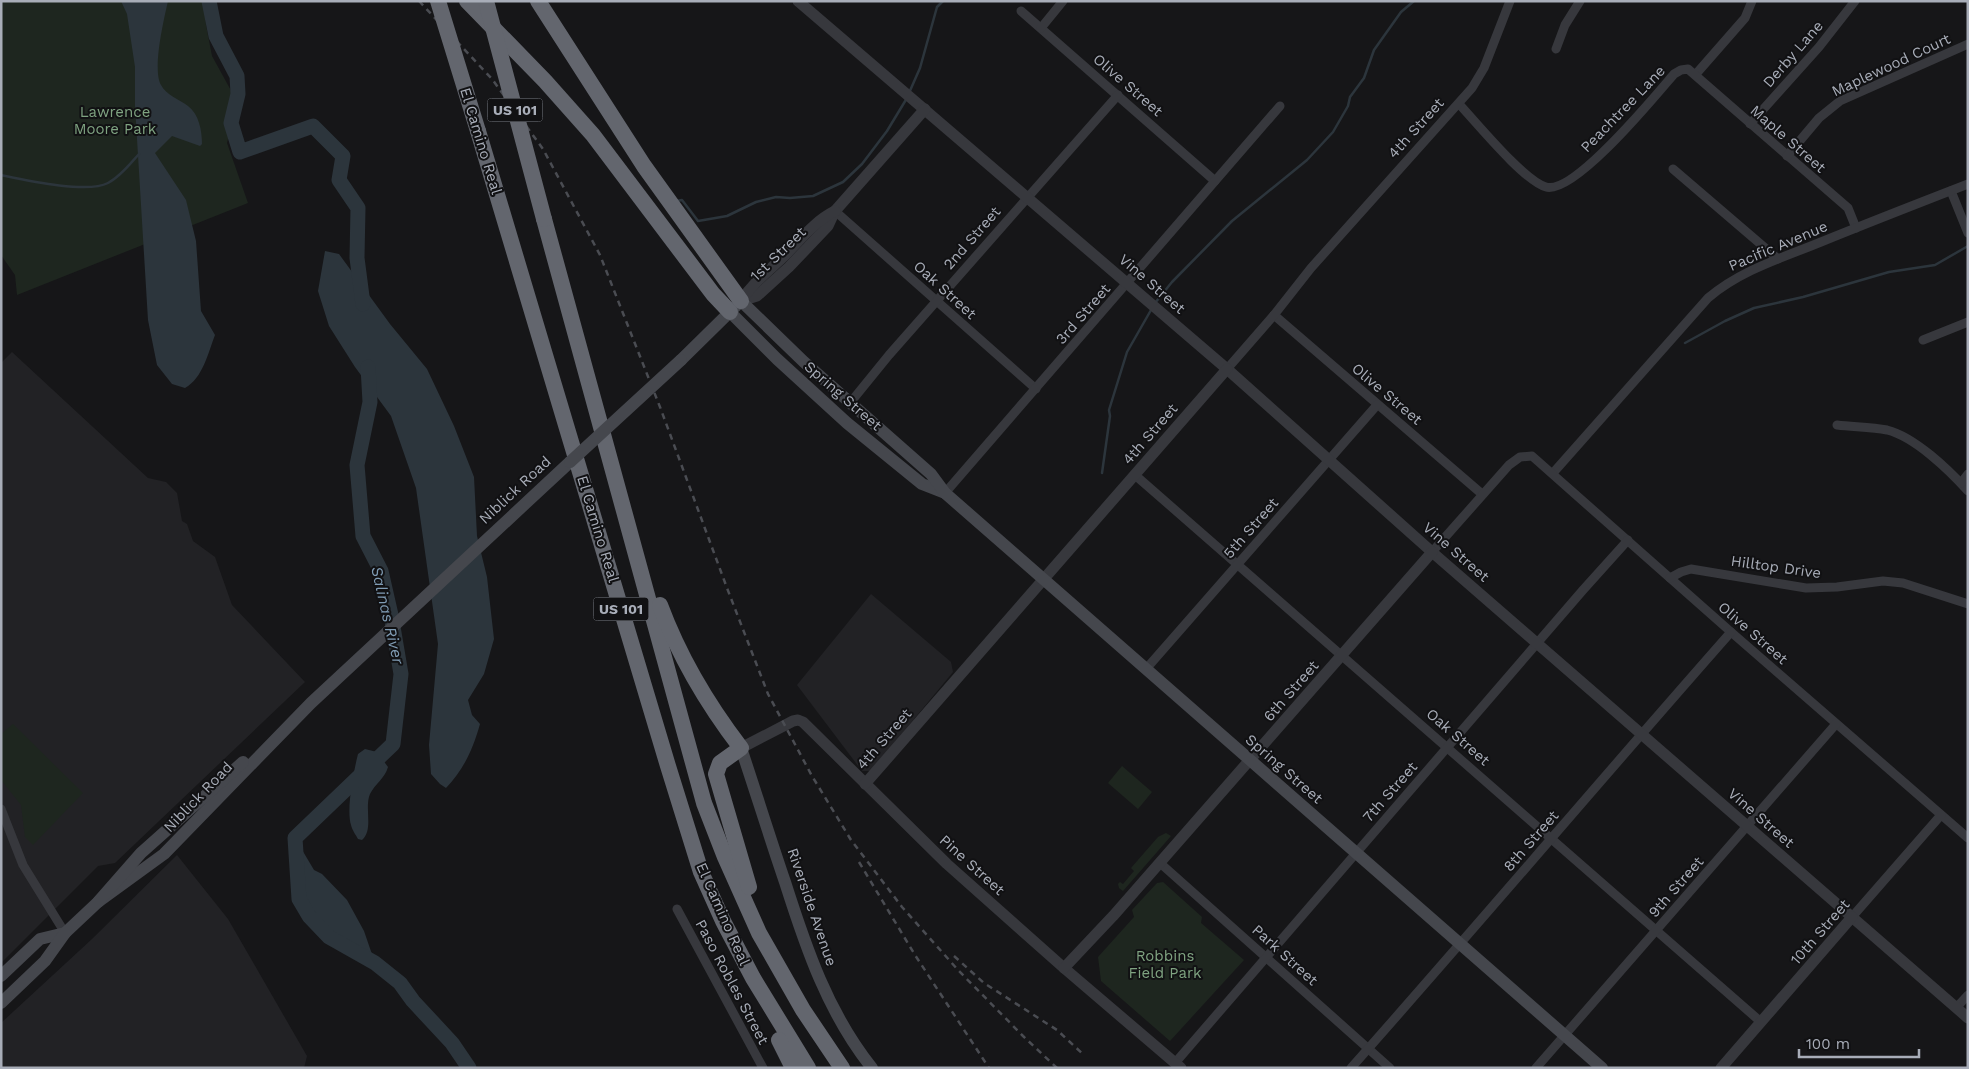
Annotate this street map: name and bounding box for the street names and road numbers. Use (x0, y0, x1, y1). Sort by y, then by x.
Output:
street label: Derby Lane (1759, 17, 1827, 91)
street label: Maplewood Court (1829, 29, 1954, 100)
street label: Olive Street (1089, 50, 1167, 121)
street label: Peachtree Lane (1577, 62, 1669, 156)
street label: El Camino Real (456, 85, 506, 197)
street label: 4th Street (1384, 94, 1448, 162)
road number: US 101 (488, 98, 542, 122)
street label: Maple Street (1747, 101, 1830, 177)
street label: 2nd Street (940, 202, 1005, 273)
street label: Pacific Avenue (1726, 217, 1830, 275)
street label: 1st Street (746, 223, 810, 285)
street label: Vine Street (1115, 250, 1189, 318)
street label: Oak Street (910, 257, 981, 323)
street label: 3rd Street (1052, 280, 1115, 348)
street label: Spring Street (801, 358, 886, 435)
street label: Olive Street (1348, 359, 1426, 429)
street label: 4th Street (1119, 399, 1182, 468)
street label: Niblick Road (475, 452, 555, 528)
street label: El Camino Real (573, 473, 623, 585)
street label: 5th Street (1220, 493, 1283, 562)
street label: Vine Street (1419, 518, 1493, 586)
street label: Hilltop Drive (1730, 552, 1822, 582)
road number: US 101 (594, 598, 648, 620)
street label: Olive Street (1714, 598, 1792, 669)
street label: 6th Street (1260, 656, 1323, 725)
street label: 4th Street (853, 704, 916, 773)
street label: Oak Street (1423, 705, 1494, 770)
street label: Spring Street (1242, 731, 1327, 808)
street label: Niblick Road (160, 758, 236, 836)
street label: 7th Street (1359, 758, 1422, 826)
street label: Vine Street (1724, 784, 1798, 852)
street label: 8th Street (1500, 806, 1563, 875)
street label: Pine Street (936, 831, 1009, 899)
street label: Riverside Avenue (783, 846, 841, 968)
street label: 9th Street (1645, 852, 1708, 921)
street label: El Camino Real (692, 860, 754, 969)
street label: 10th Street (1787, 895, 1854, 968)
street label: Paso Robles Street (691, 916, 773, 1048)
street label: Park Street (1248, 921, 1322, 990)

